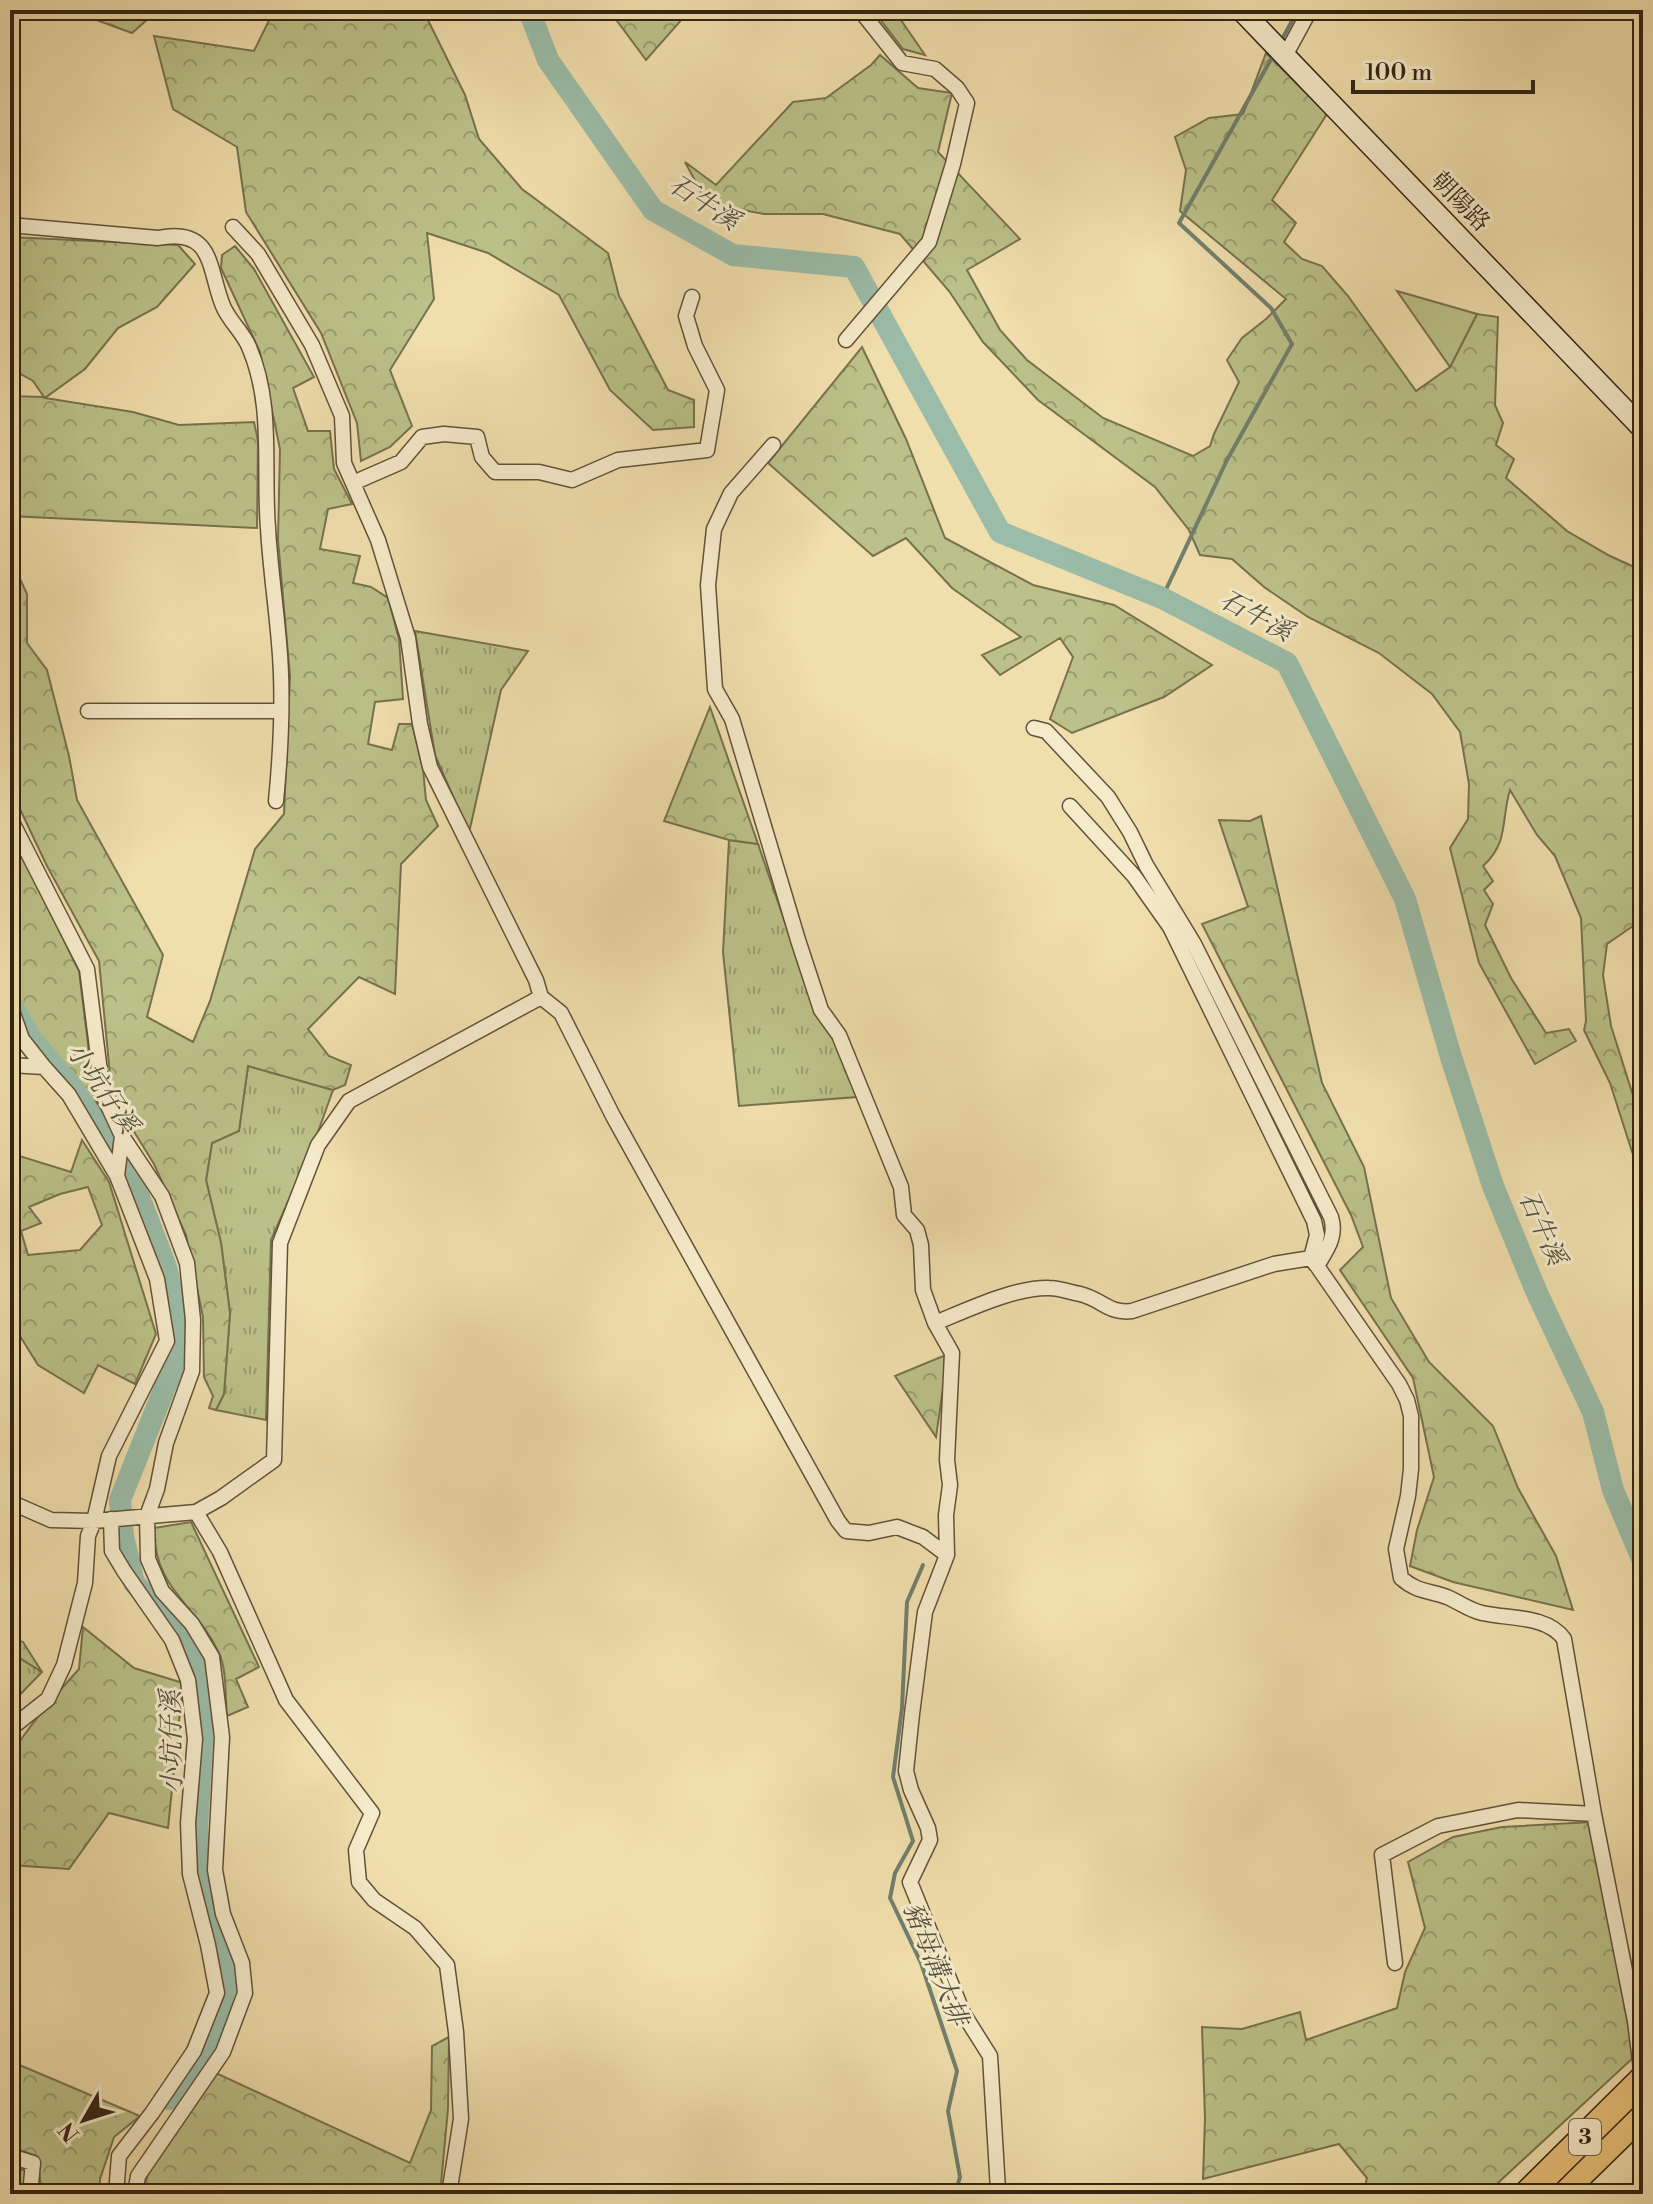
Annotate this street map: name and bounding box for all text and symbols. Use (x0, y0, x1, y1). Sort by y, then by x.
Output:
scale bar (1353, 44, 1533, 94)
text: 100 m (1365, 58, 1432, 88)
street label: 朝陽路 (1424, 166, 1496, 238)
water label: 石牛溪 (663, 168, 748, 239)
water label: 石牛溪 (1214, 584, 1301, 650)
water label: 小坑仔溪 (59, 1036, 147, 1142)
water label: 石牛溪 (1512, 1186, 1574, 1273)
water label: 小坑仔溪 (155, 1687, 189, 1794)
water label: 豬母溝大排 (896, 1898, 976, 2034)
north arrow (44, 2080, 124, 2160)
text: N (53, 2116, 86, 2147)
road number: 3 (1569, 2119, 1601, 2155)

